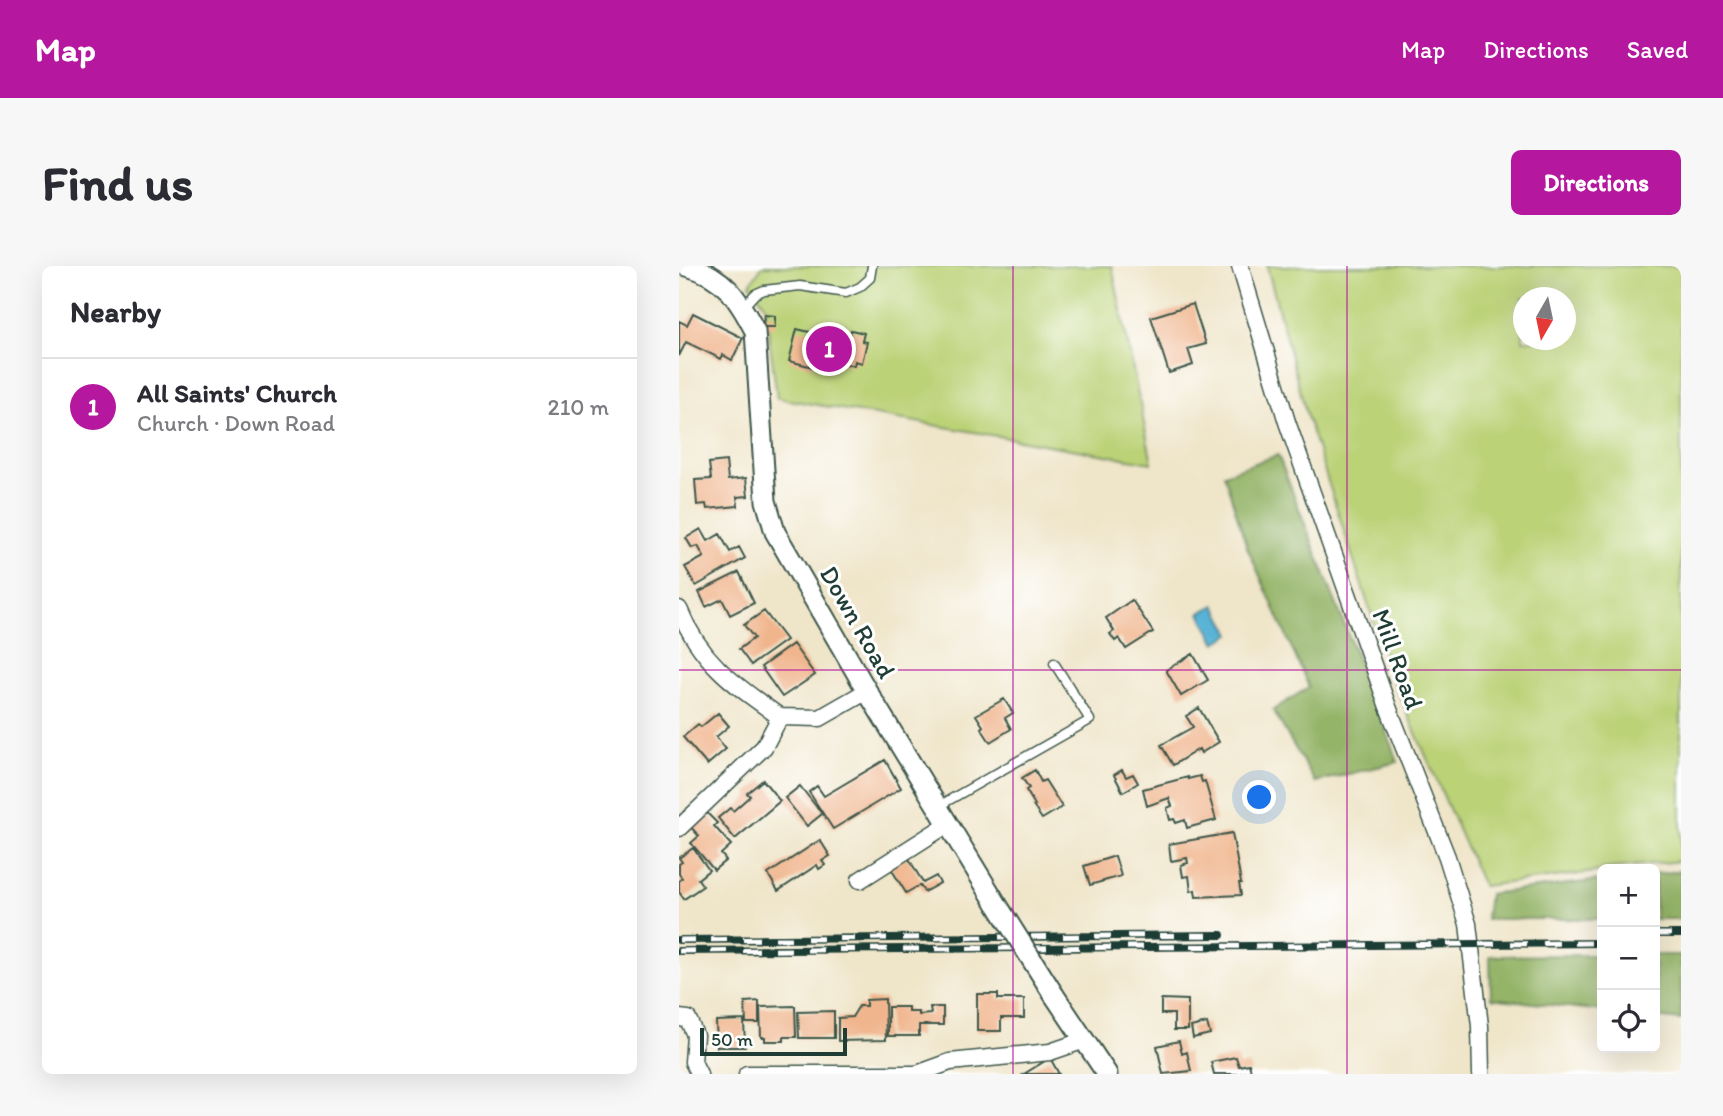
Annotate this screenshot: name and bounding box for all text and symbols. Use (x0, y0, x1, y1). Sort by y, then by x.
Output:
text: Map (35, 30, 96, 69)
text: Map (1401, 35, 1445, 64)
text: Directions (1483, 35, 1589, 64)
text: Saved (1627, 35, 1688, 64)
button: Directions (1511, 150, 1681, 215)
text: Find us (42, 153, 193, 212)
north arrow (1513, 287, 1576, 350)
text: Nearby (70, 293, 161, 330)
pin: 1 (806, 323, 852, 375)
text: All Saints' Church (137, 377, 337, 409)
text: 1 (88, 393, 98, 421)
text: 210 m (548, 393, 609, 421)
text: Church · Down Road (137, 409, 335, 437)
street label: Down Road (813, 560, 903, 684)
street label: Mill Road (1365, 604, 1431, 714)
your location (1242, 780, 1276, 814)
map controls (1597, 864, 1660, 1053)
button: + (1597, 864, 1660, 927)
button: − (1597, 927, 1660, 990)
button: locate (1597, 990, 1660, 1053)
scale bar (700, 1025, 847, 1057)
text: 50 m (711, 1028, 753, 1051)

